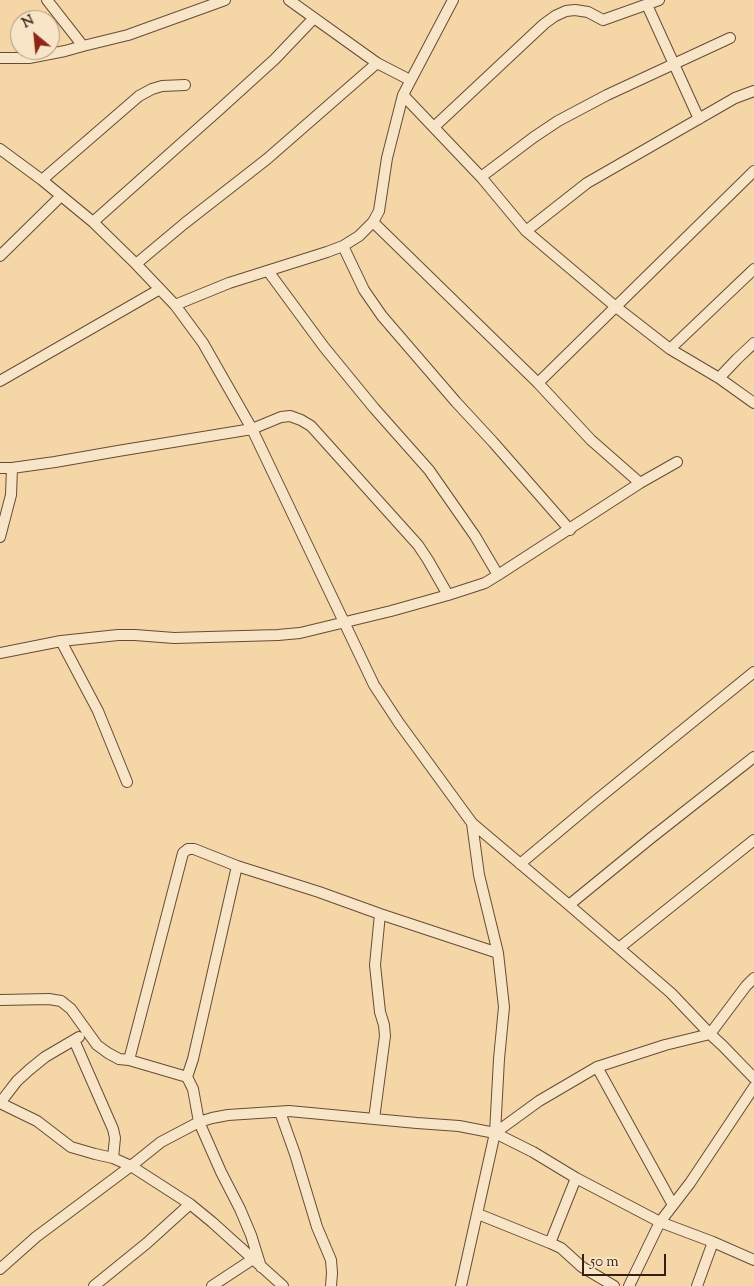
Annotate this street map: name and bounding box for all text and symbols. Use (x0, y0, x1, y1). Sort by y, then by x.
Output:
north arrow (10, 10, 60, 60)
text: N (19, 11, 38, 34)
scale bar (584, 1244, 668, 1276)
text: 50 m (590, 1252, 619, 1273)

